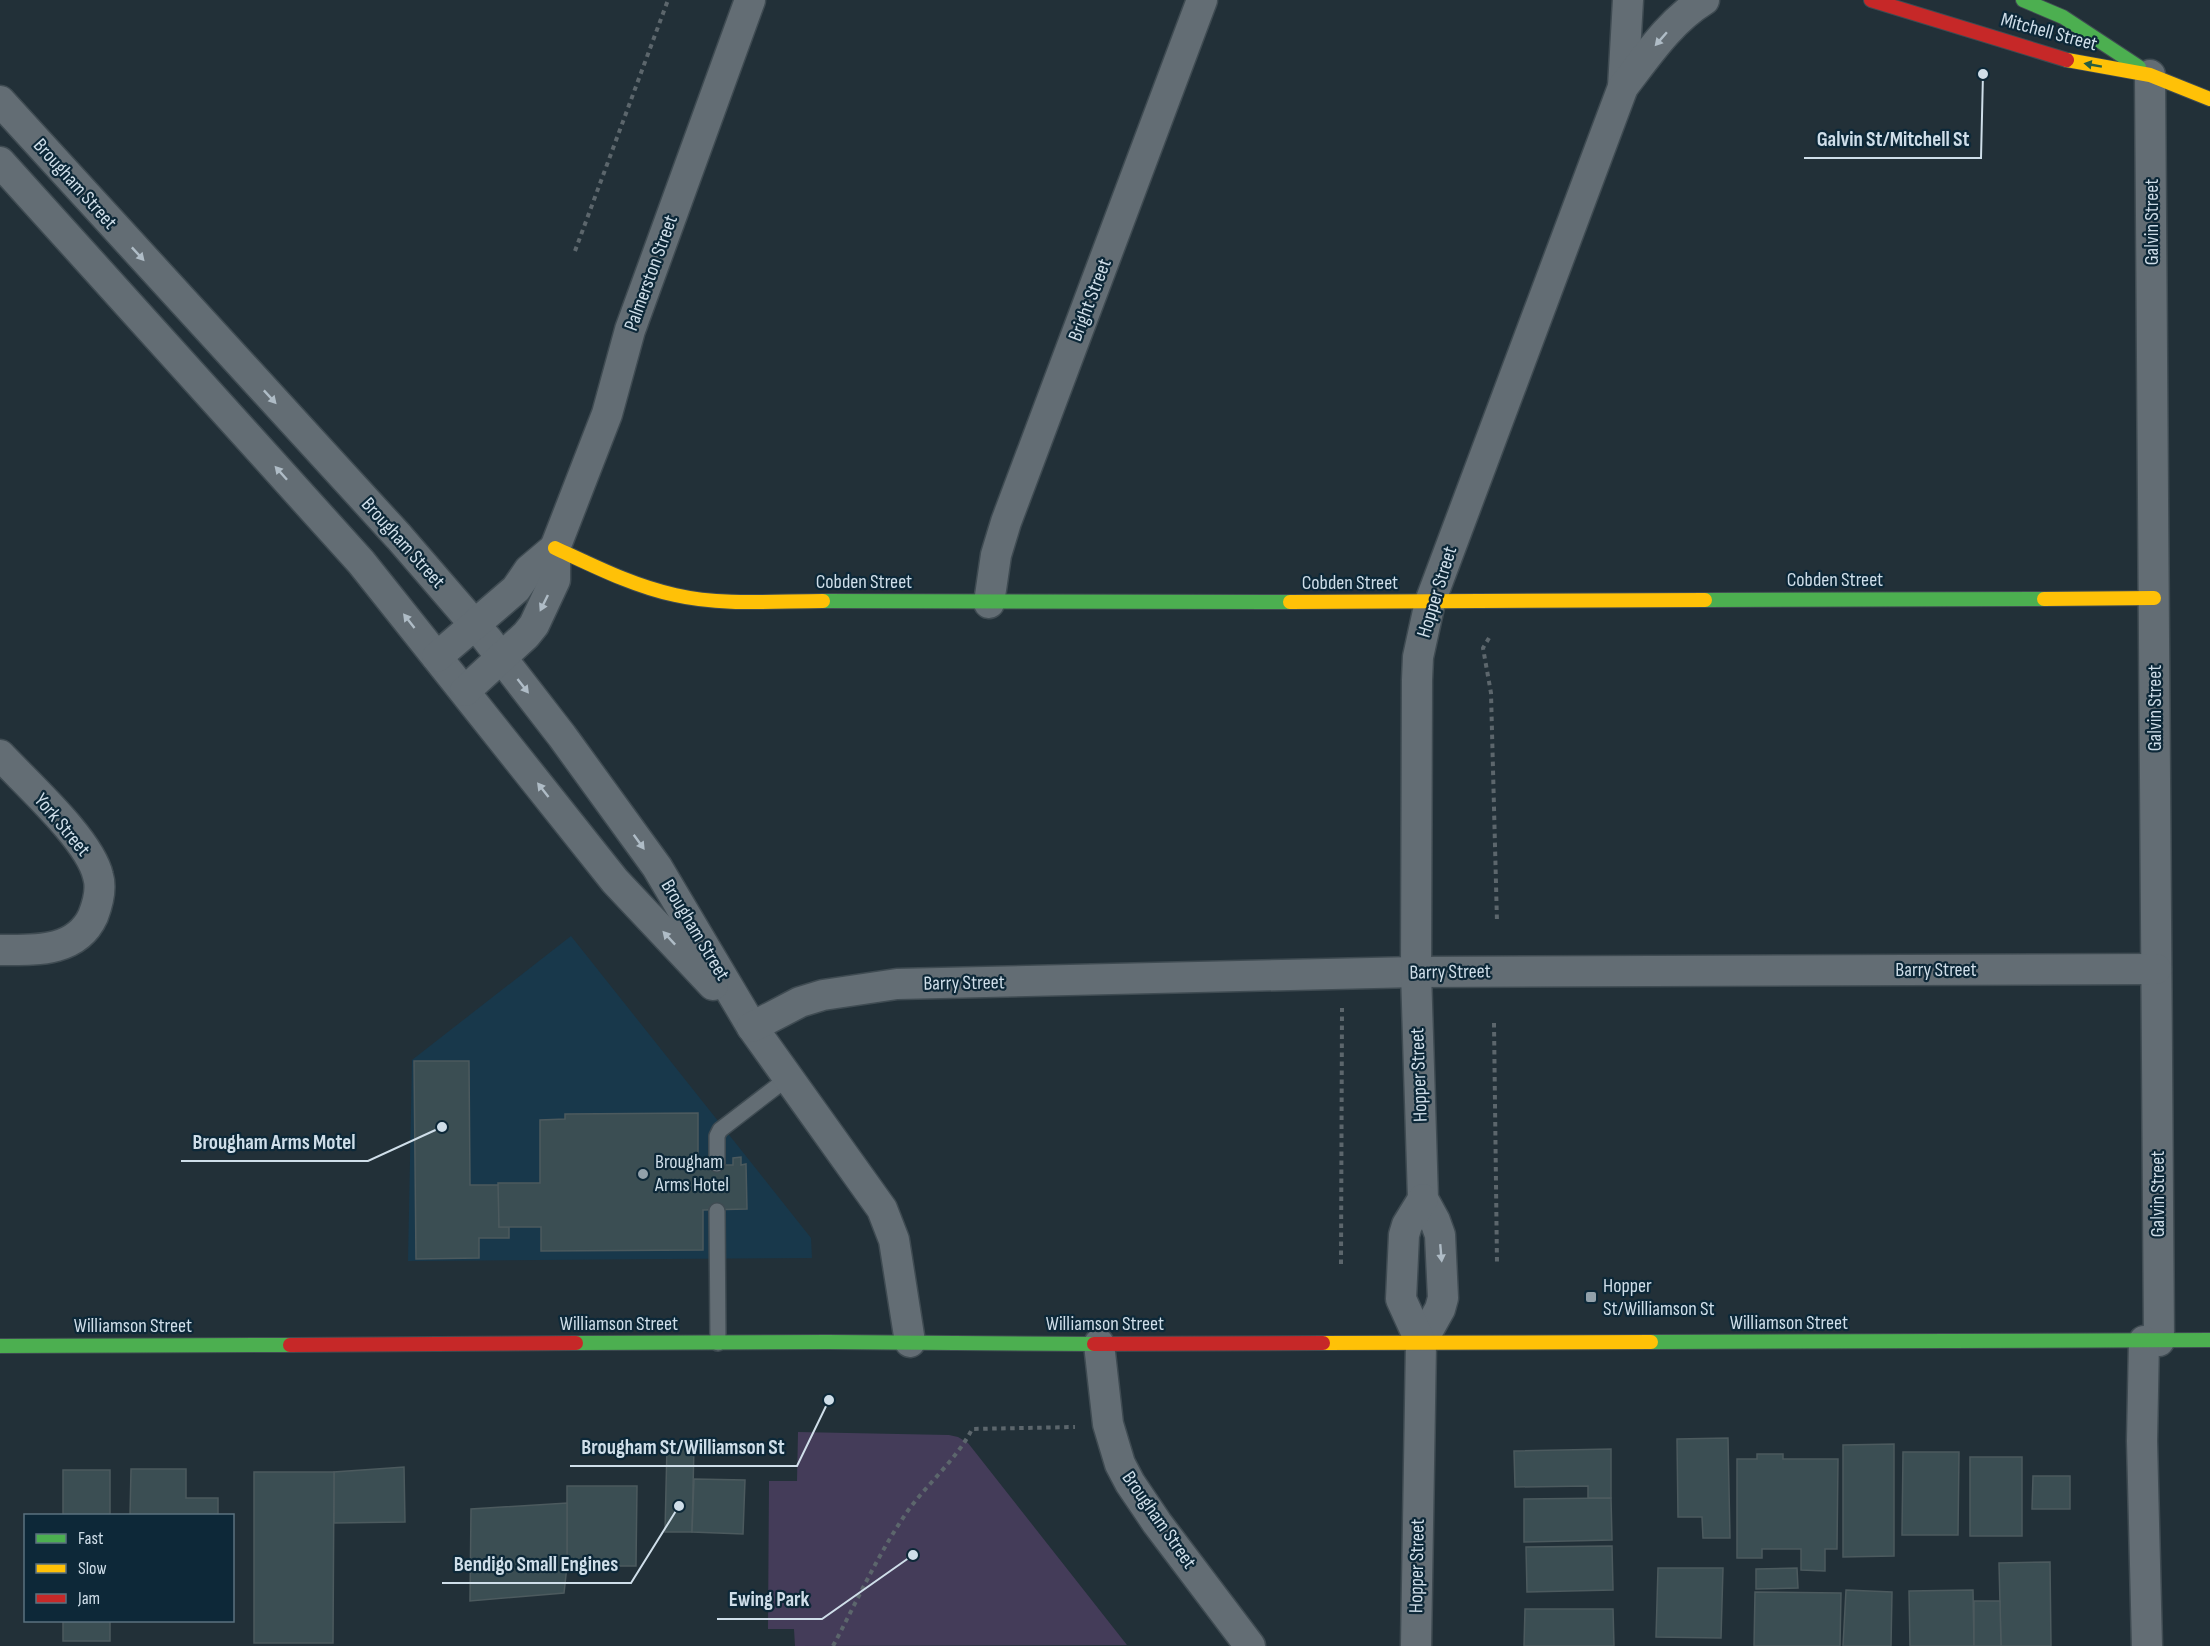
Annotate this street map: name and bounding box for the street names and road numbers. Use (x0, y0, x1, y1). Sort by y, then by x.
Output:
street label: Mitchell Street (1998, 8, 2100, 56)
street label: Brougham Street (28, 134, 122, 234)
street label: Galvin Street (2140, 179, 2164, 265)
street label: Palmerston Street (619, 212, 683, 334)
street label: Bright Street (1063, 255, 1117, 345)
street label: Brougham Street (356, 493, 450, 593)
street label: Hopper Street (1412, 543, 1462, 641)
street label: Cobden Street (1787, 568, 1883, 592)
street label: Cobden Street (816, 570, 912, 594)
street label: Cobden Street (1302, 571, 1398, 595)
street label: Galvin Street (2143, 665, 2167, 751)
street label: York Street (29, 789, 95, 861)
street label: Brougham Street (655, 875, 735, 985)
street label: Barry Street (1895, 958, 1977, 982)
street label: Barry Street (1409, 959, 1491, 985)
street label: Barry Street (923, 970, 1005, 996)
street label: Hopper Street (1405, 1028, 1433, 1122)
street label: Galvin Street (2146, 1151, 2170, 1237)
street label: Williamson Street (1730, 1311, 1848, 1335)
street label: Williamson Street (560, 1312, 678, 1336)
street label: Williamson Street (1046, 1312, 1164, 1336)
street label: Williamson Street (74, 1314, 192, 1338)
street label: Brougham Street (1117, 1467, 1201, 1573)
street label: Hopper Street (1404, 1519, 1430, 1613)

